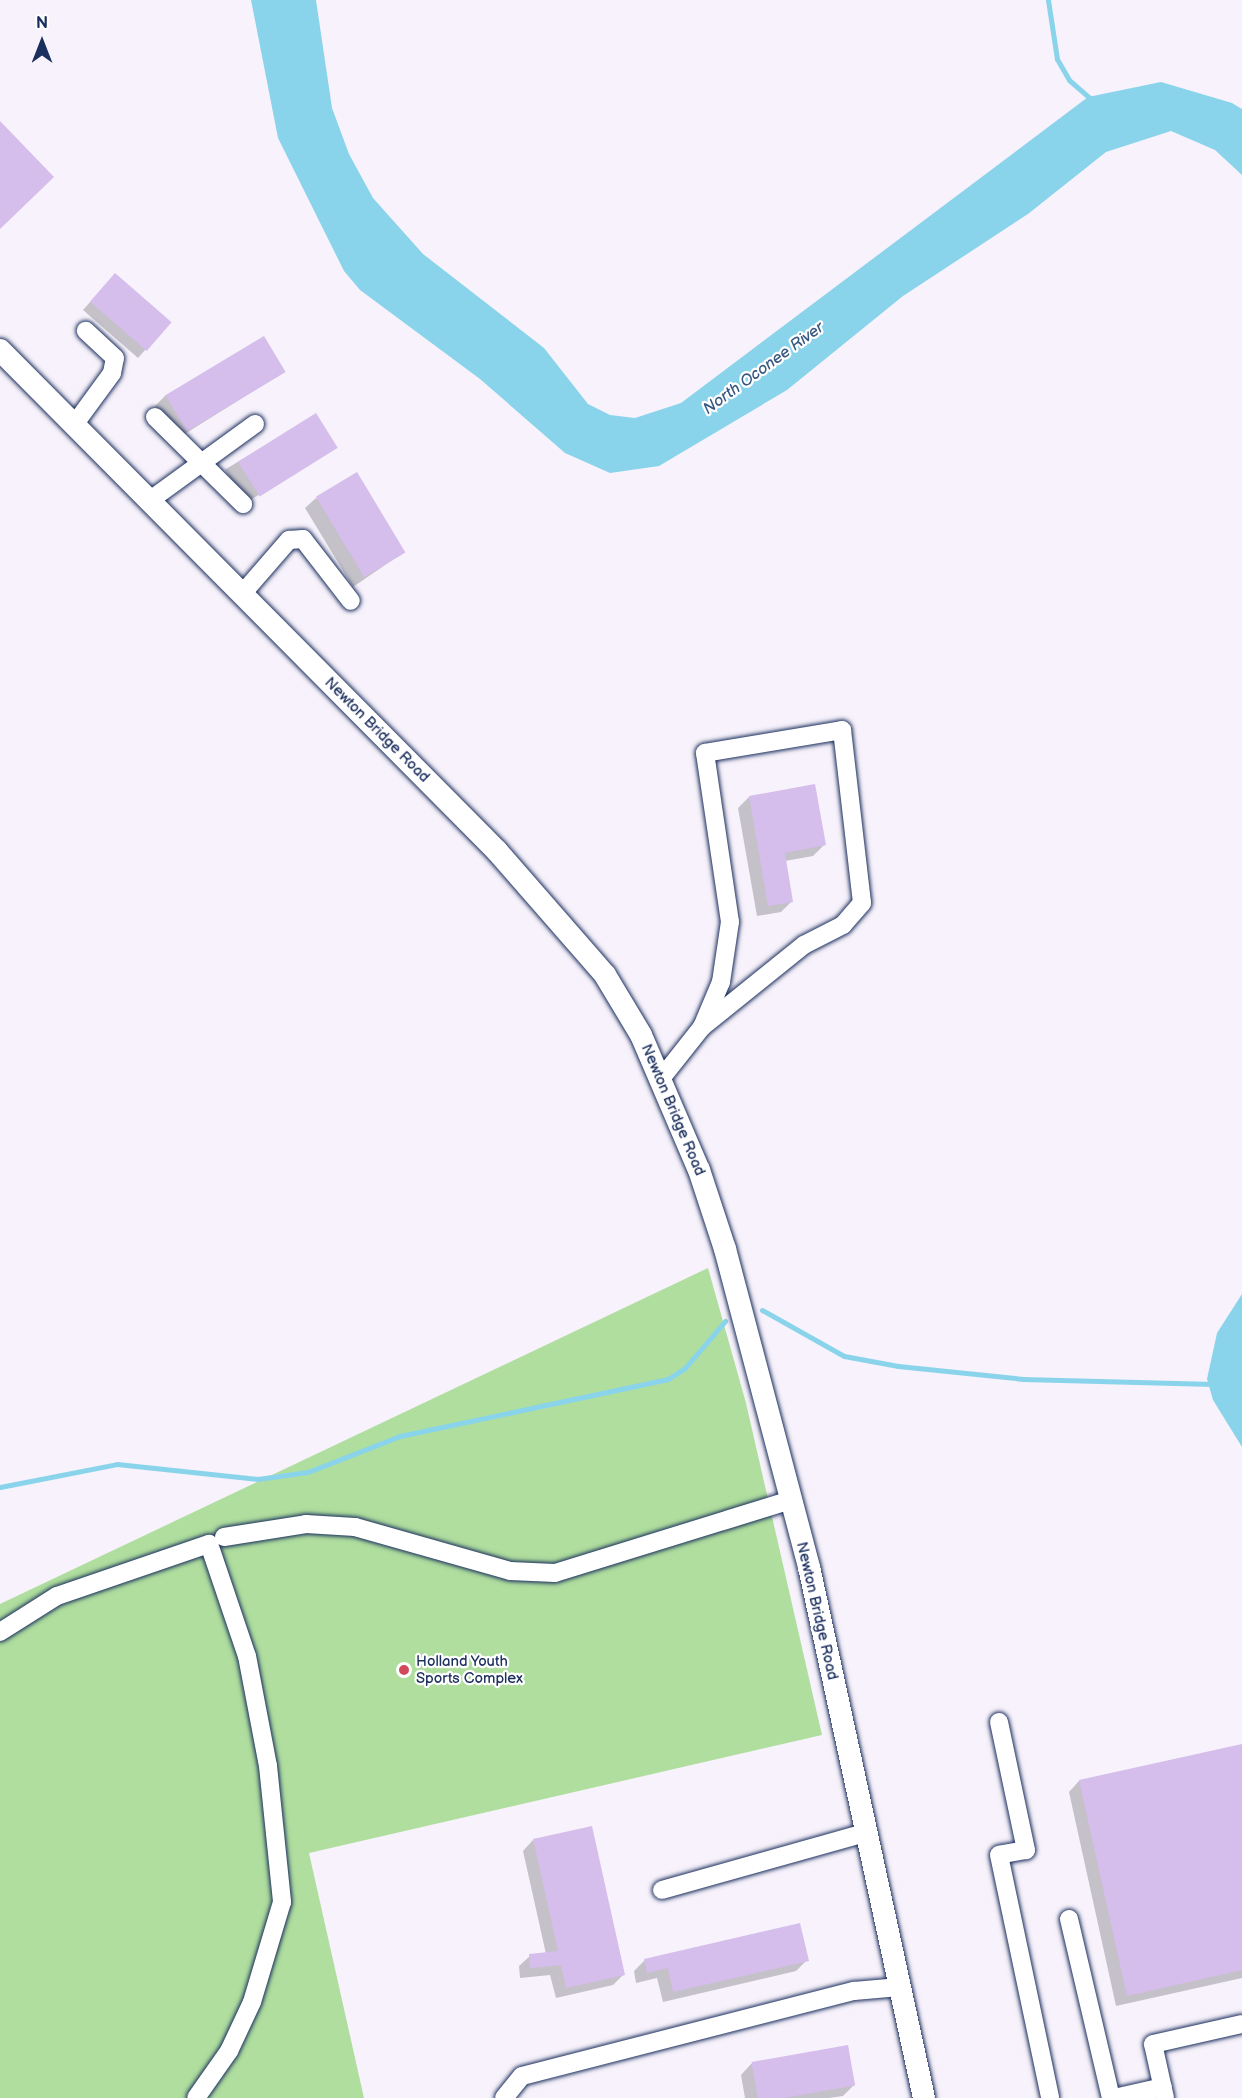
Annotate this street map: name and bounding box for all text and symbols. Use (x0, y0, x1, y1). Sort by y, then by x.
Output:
north arrow (12, 12, 72, 72)
text: N (36, 14, 48, 33)
water label: North Oconee River (700, 319, 828, 419)
street label: Newton Bridge Road (321, 674, 433, 786)
street label: Newton Bridge Road (637, 1041, 709, 1179)
street label: Newton Bridge Road (792, 1540, 842, 1682)
place label: Holland Youth Sports Complex (416, 1652, 523, 1687)
marker: Holland Youth Sports Complex (397, 1663, 411, 1677)

